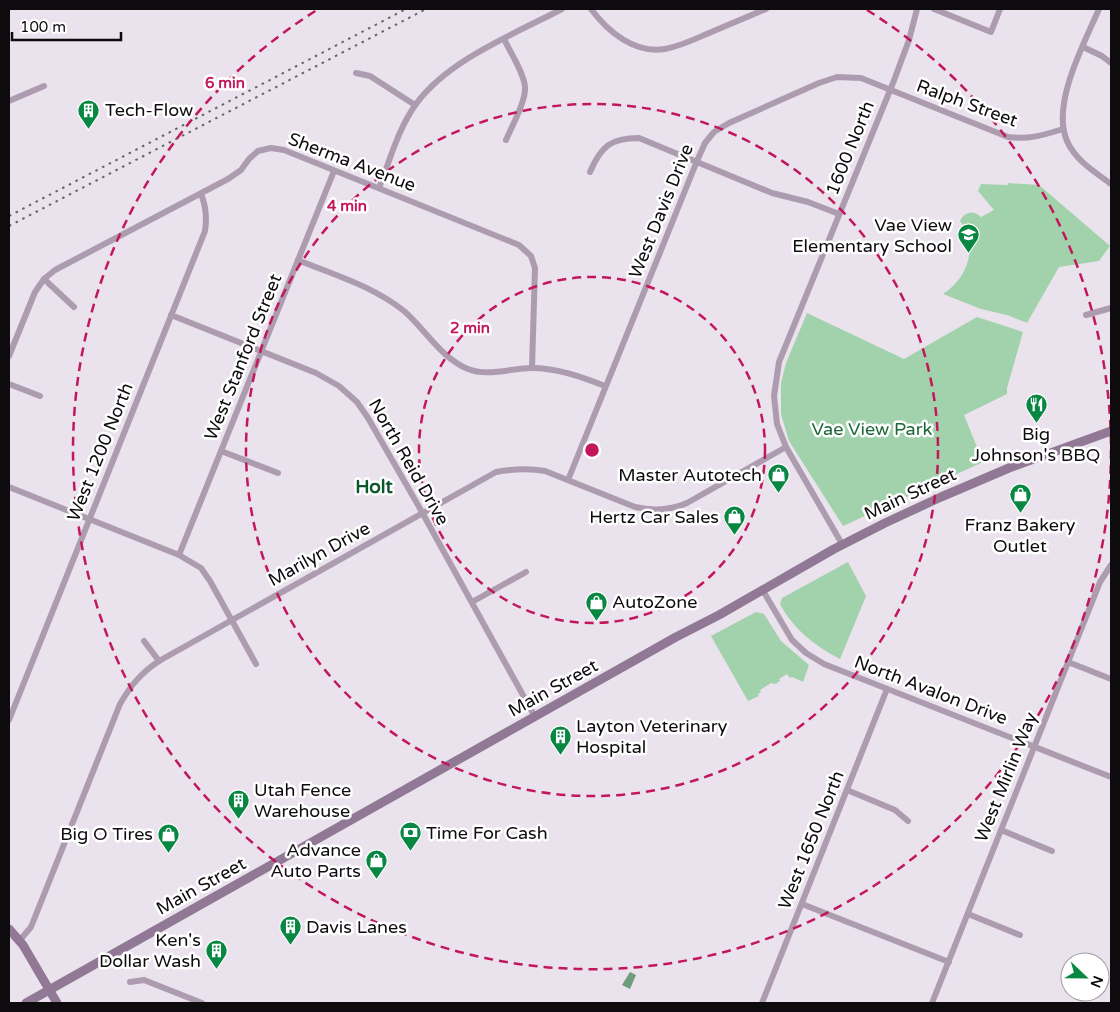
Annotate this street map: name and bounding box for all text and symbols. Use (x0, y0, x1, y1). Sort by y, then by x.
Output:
scale bar (12, 10, 121, 42)
text: 100 m (20, 18, 66, 36)
text: 6 min (205, 74, 245, 92)
street label: Ralph Street (914, 75, 1021, 131)
building icon: Tech-Flow (77, 98, 101, 129)
street label: 1600 North (821, 98, 879, 198)
place label: Tech-Flow (105, 99, 193, 121)
street label: Sherma Avenue (285, 128, 419, 196)
street label: West Davis Drive (624, 141, 698, 281)
text: 4 min (327, 197, 367, 215)
place label: Vae View Elementary School (792, 214, 952, 257)
school or university icon: Vae View Elementary School (956, 223, 980, 254)
street label: West Stanford Street (200, 270, 286, 443)
text: 2 min (450, 319, 490, 337)
street label: West 1200 North (62, 380, 138, 524)
restaurant icon: Big Johnson's BBQ (1024, 392, 1048, 423)
street label: North Reid Drive (364, 395, 454, 529)
park label: Vae View Park (812, 418, 933, 440)
place label: Big Johnson's BBQ (972, 423, 1100, 466)
centre of rings (583, 441, 601, 459)
shop icon: Master Autotech (766, 463, 790, 494)
street label: Main Street (860, 463, 960, 525)
place label: Master Autotech (618, 464, 762, 486)
district label: Holt (355, 476, 394, 498)
shop icon: Franz Bakery Outlet (1008, 483, 1032, 514)
shop icon: Hertz Car Sales (723, 505, 747, 536)
place label: Hertz Car Sales (589, 506, 719, 528)
place label: Franz Bakery Outlet (964, 514, 1076, 557)
street label: Marilyn Drive (264, 517, 374, 591)
shop icon: AutoZone (584, 590, 608, 621)
place label: AutoZone (612, 591, 697, 613)
street label: North Avalon Drive (851, 651, 1011, 729)
street label: Main Street (504, 654, 602, 722)
street label: West Mirlin Way (970, 709, 1042, 845)
place label: Layton Veterinary Hospital (576, 715, 728, 758)
building icon: Layton Veterinary Hospital (548, 724, 572, 755)
street label: West 1650 North (773, 768, 849, 912)
place label: Utah Fence Warehouse (254, 779, 351, 822)
building icon: Utah Fence Warehouse (226, 788, 250, 819)
bank icon: Time For Cash (398, 821, 422, 852)
shop icon: Big O Tires (157, 822, 181, 853)
place label: Time For Cash (426, 822, 548, 844)
place label: Big O Tires (60, 823, 153, 845)
place label: Advance Auto Parts (270, 839, 361, 882)
shop icon: Advance Auto Parts (365, 848, 389, 879)
street label: Main Street (152, 852, 250, 920)
building icon: Davis Lanes (278, 915, 302, 946)
place label: Davis Lanes (306, 916, 407, 938)
place label: Ken's Dollar Wash (99, 929, 201, 972)
building icon: Ken's Dollar Wash (205, 938, 229, 969)
north arrow (1060, 952, 1110, 1002)
text: N (1087, 973, 1107, 990)

